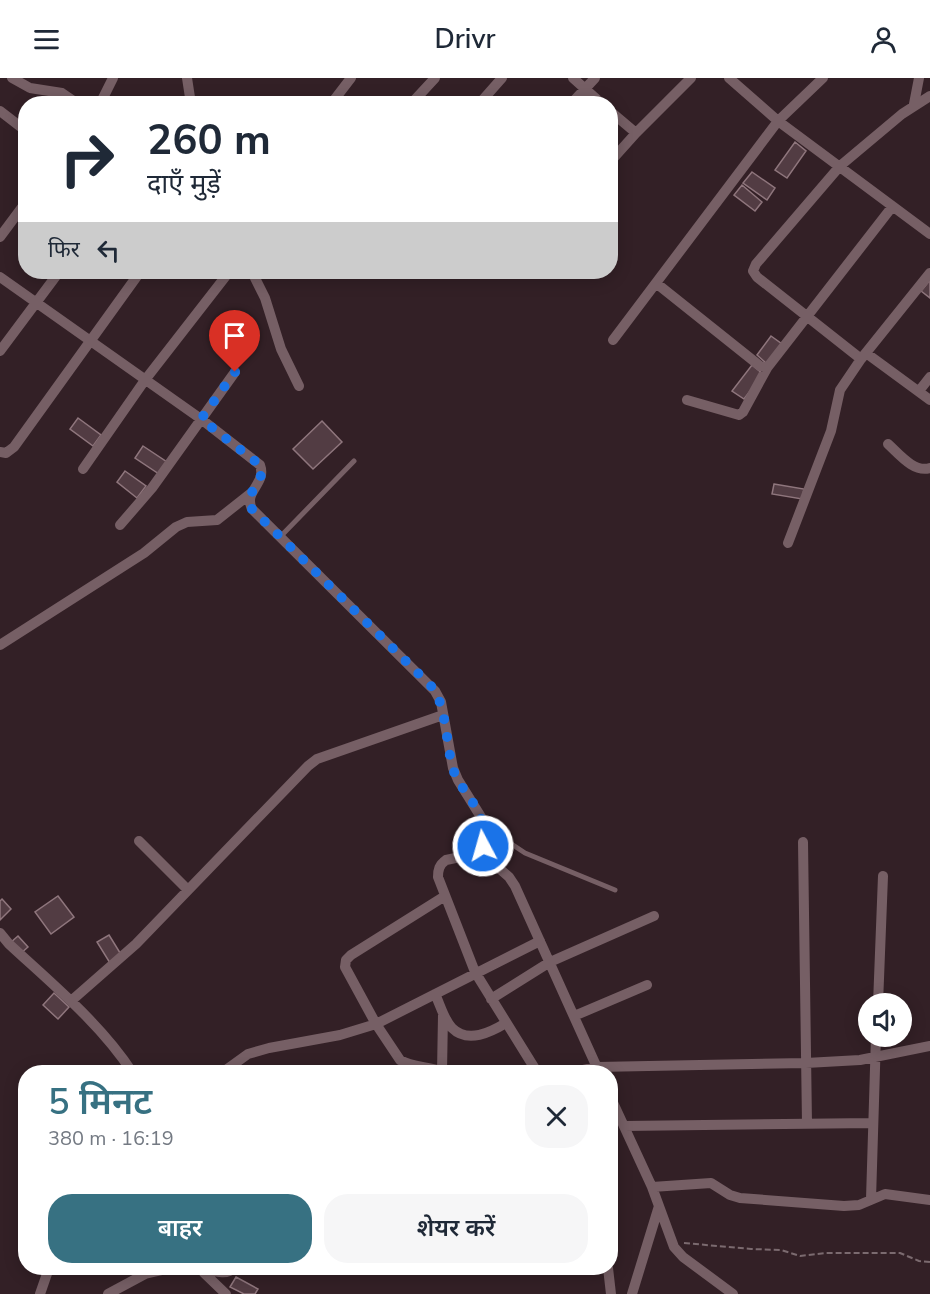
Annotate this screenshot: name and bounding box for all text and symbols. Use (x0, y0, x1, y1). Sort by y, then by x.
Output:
text: Drivr (434, 21, 496, 58)
icon: menu (30, 23, 63, 56)
icon: person (867, 23, 900, 56)
text: 260 m (147, 112, 271, 169)
icon: right (48, 120, 126, 198)
text: दाएँ मुड़ें (147, 166, 221, 203)
icon: left (92, 234, 125, 267)
text: फिर (48, 235, 80, 265)
pin (209, 310, 260, 372)
icon: arrive (218, 319, 251, 352)
position arrow (451, 814, 515, 878)
map controls (858, 993, 912, 1047)
button: sound (858, 993, 912, 1047)
text: 5 मिनट (48, 1078, 152, 1127)
button: close (525, 1085, 588, 1148)
text: 380 m · 16:19 (48, 1125, 174, 1152)
button: बाहर (48, 1194, 312, 1263)
button: शेयर करें (324, 1194, 588, 1263)

